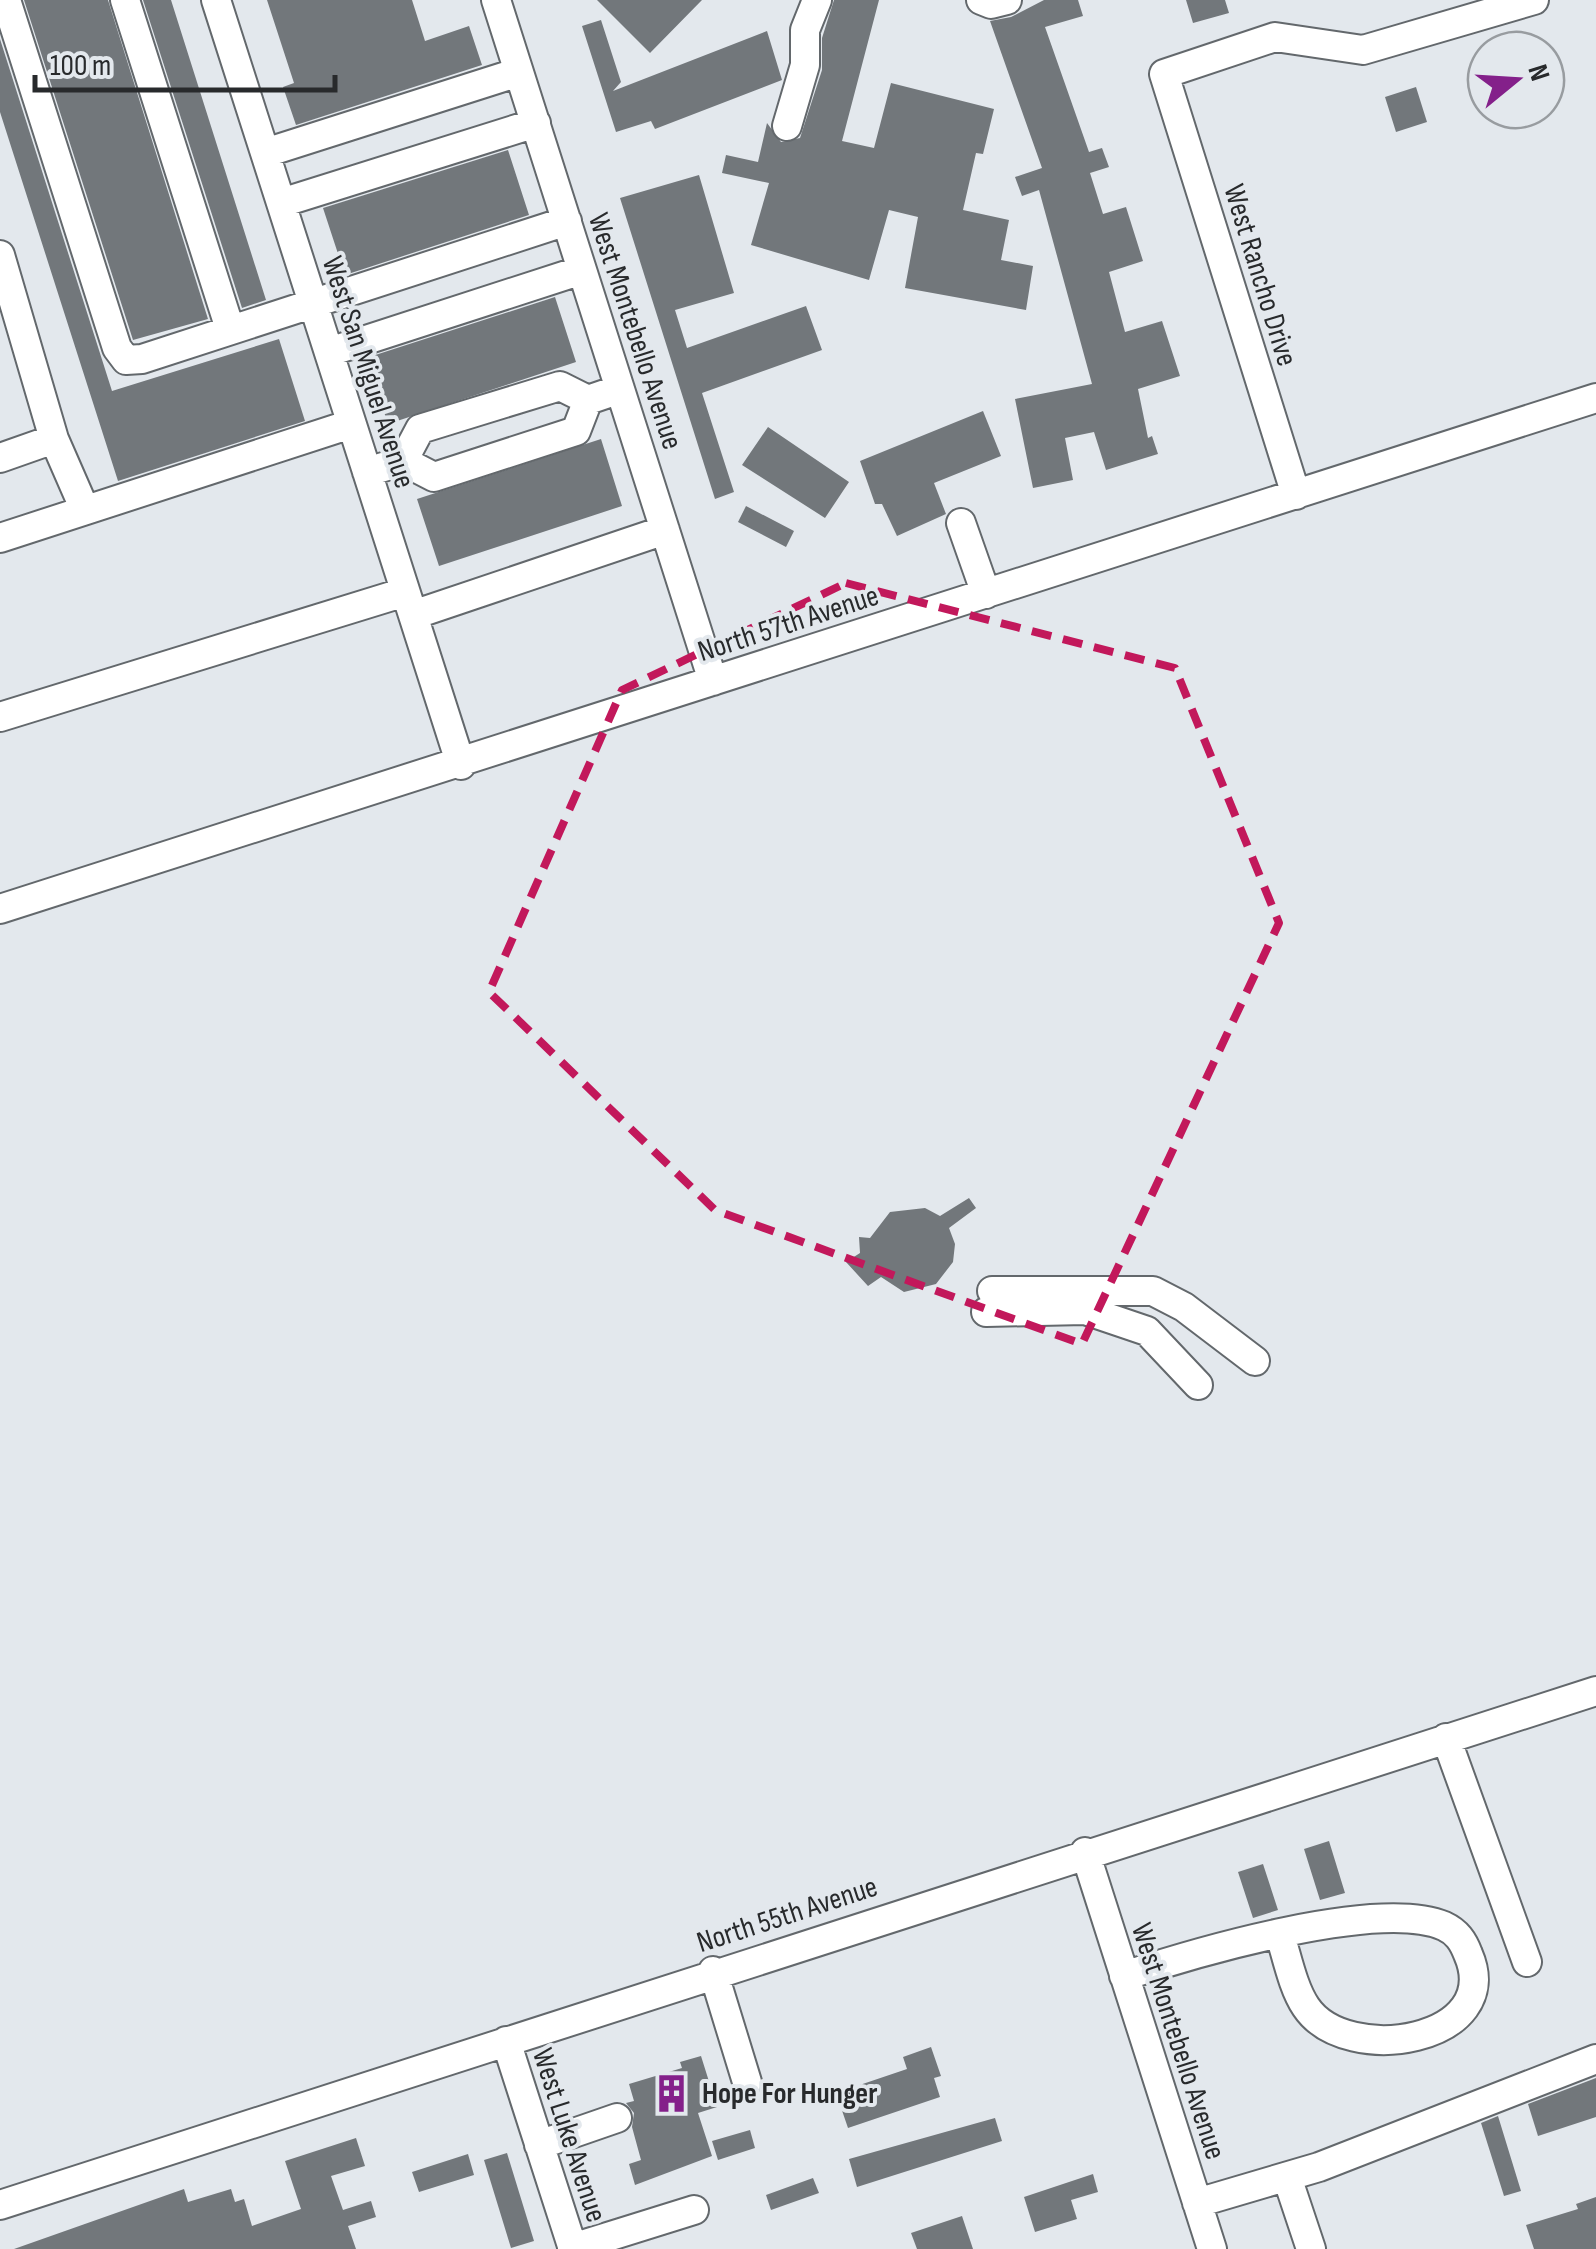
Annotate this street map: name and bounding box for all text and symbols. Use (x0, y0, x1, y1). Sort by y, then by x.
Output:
scale bar (35, 30, 335, 92)
north arrow (1466, 30, 1566, 130)
text: 100 m (50, 48, 111, 84)
text: N (1520, 61, 1556, 85)
street label: West Rancho Drive (1215, 180, 1305, 370)
street label: West Montebello Avenue (580, 209, 690, 454)
street label: West San Miguel Avenue (314, 252, 422, 493)
street label: North 57th Avenue (693, 578, 883, 670)
street label: North 55th Avenue (693, 1869, 882, 1961)
street label: West Montebello Avenue (1123, 1919, 1233, 2164)
street label: West Luke Avenue (524, 2044, 614, 2227)
building icon: Hope For Hunger (651, 2072, 693, 2114)
place label: Hope For Hunger (702, 2076, 877, 2112)

